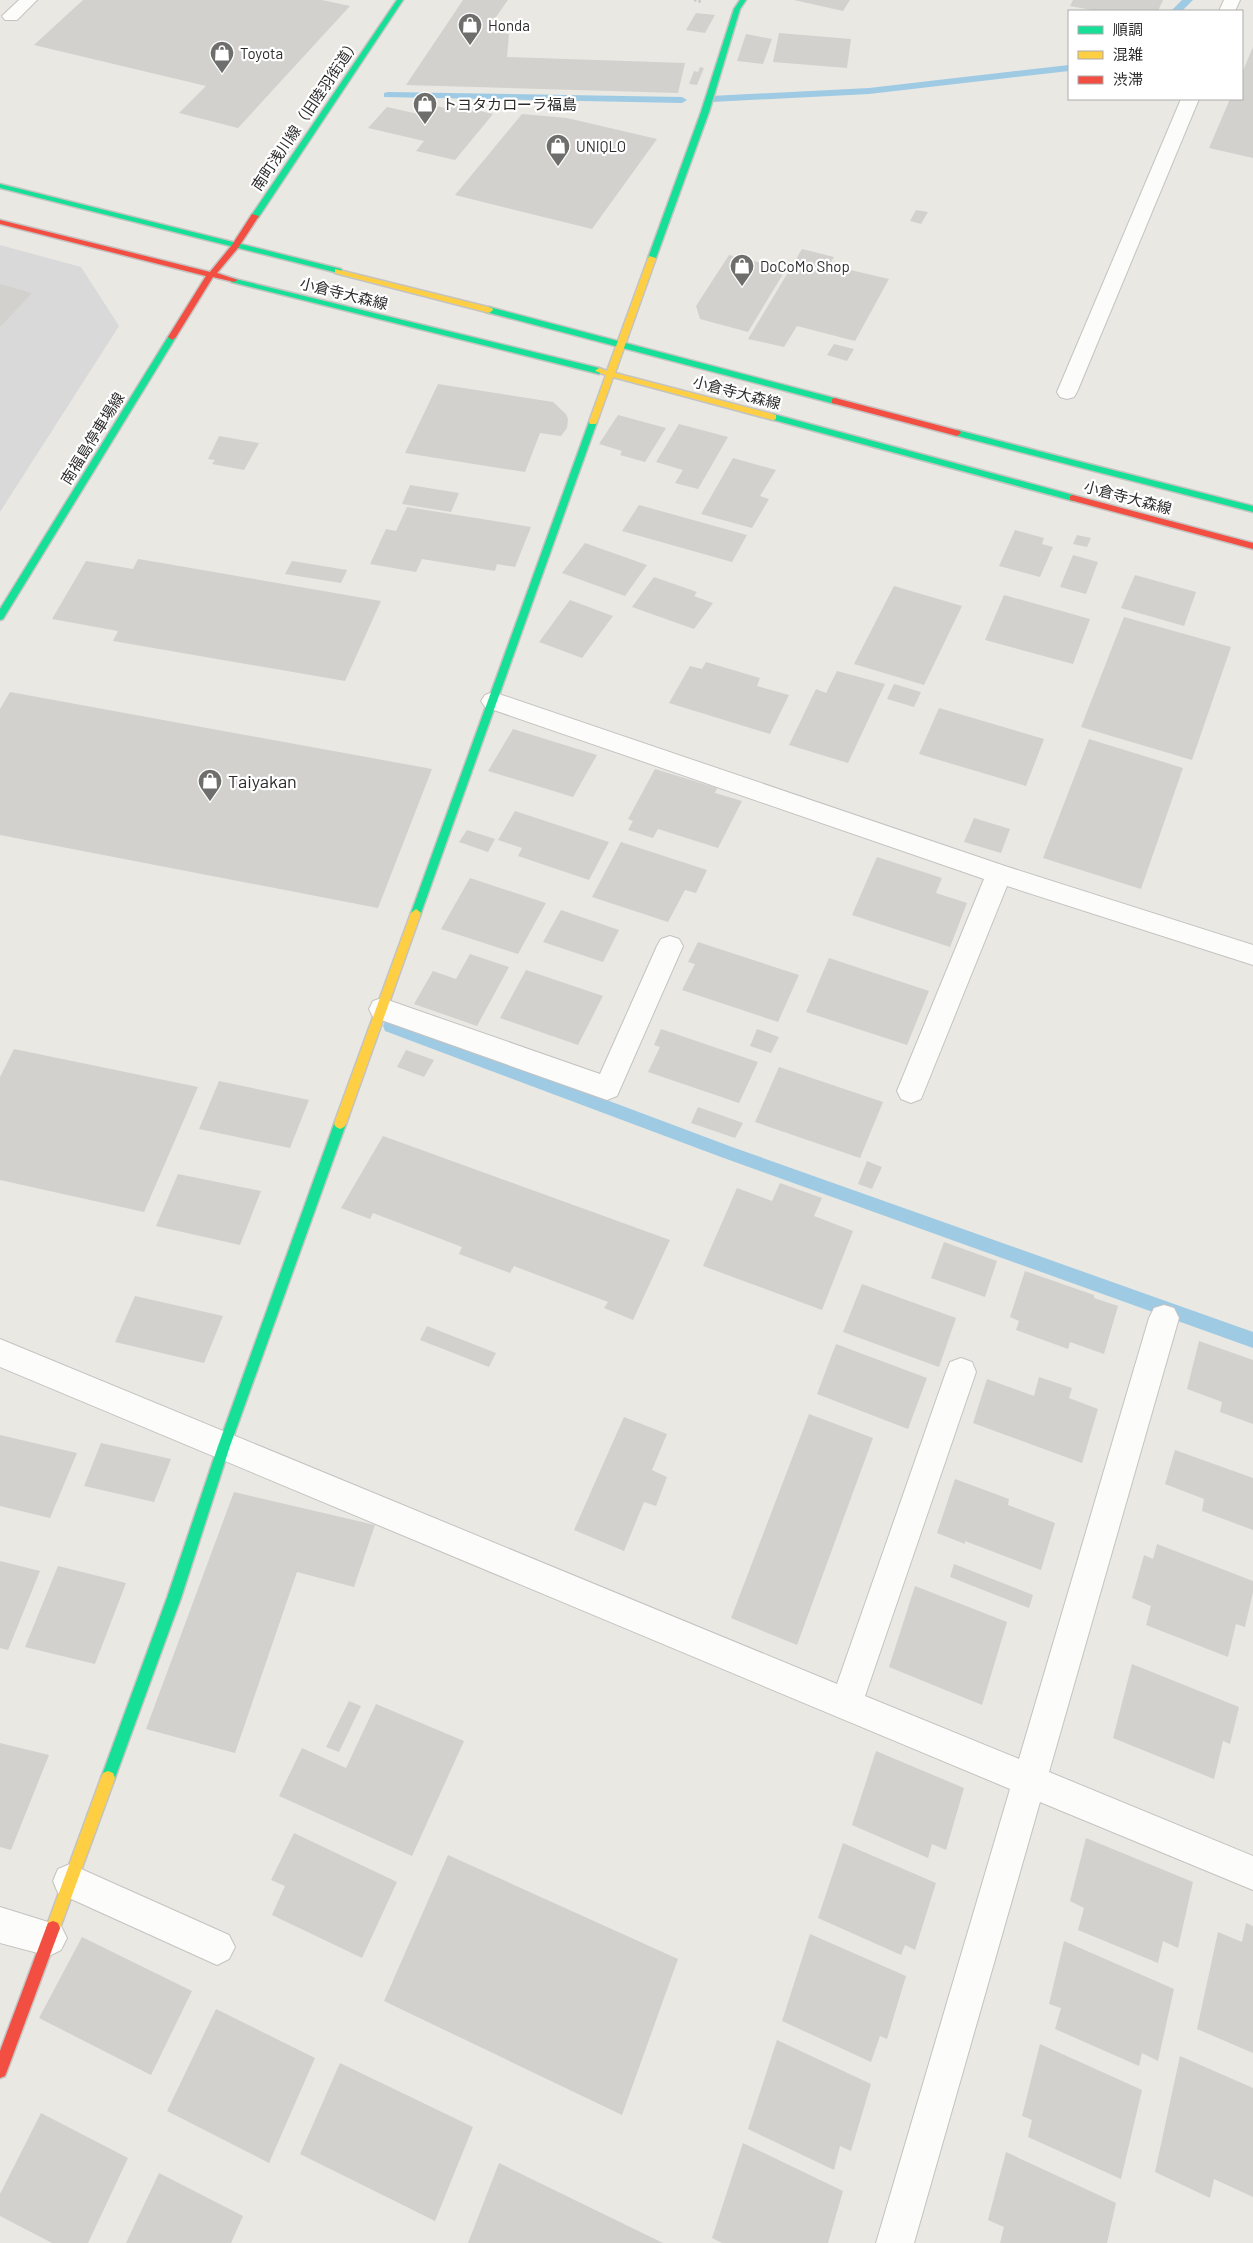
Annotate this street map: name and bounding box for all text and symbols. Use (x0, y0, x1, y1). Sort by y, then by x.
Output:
legend (1068, 10, 1243, 100)
shop icon: Honda (457, 12, 483, 46)
place label: Honda (488, 16, 530, 34)
text: 順調 (1113, 20, 1143, 38)
street label: 南町浅川線（旧陸羽街道） (247, 34, 363, 194)
shop icon: Toyota (209, 40, 235, 74)
place label: Toyota (240, 44, 283, 62)
text: 混雑 (1113, 45, 1143, 63)
text: 渋滞 (1113, 70, 1143, 88)
shop icon: トヨタカローラ福島 (412, 91, 438, 125)
place label: トヨタカローラ福島 (442, 95, 577, 113)
shop icon: UNIQLO (545, 133, 571, 167)
place label: UNIQLO (576, 137, 626, 155)
shop icon: DoCoMo Shop (729, 253, 755, 287)
place label: DoCoMo Shop (760, 257, 850, 275)
street label: 小倉寺大森線 (298, 273, 390, 313)
street label: 小倉寺大森線 (691, 372, 783, 412)
street label: 南福島停車場線 (57, 389, 127, 487)
street label: 小倉寺大森線 (1082, 477, 1174, 517)
shop icon: Taiyakan (197, 768, 223, 802)
place label: Taiyakan (228, 770, 297, 792)

